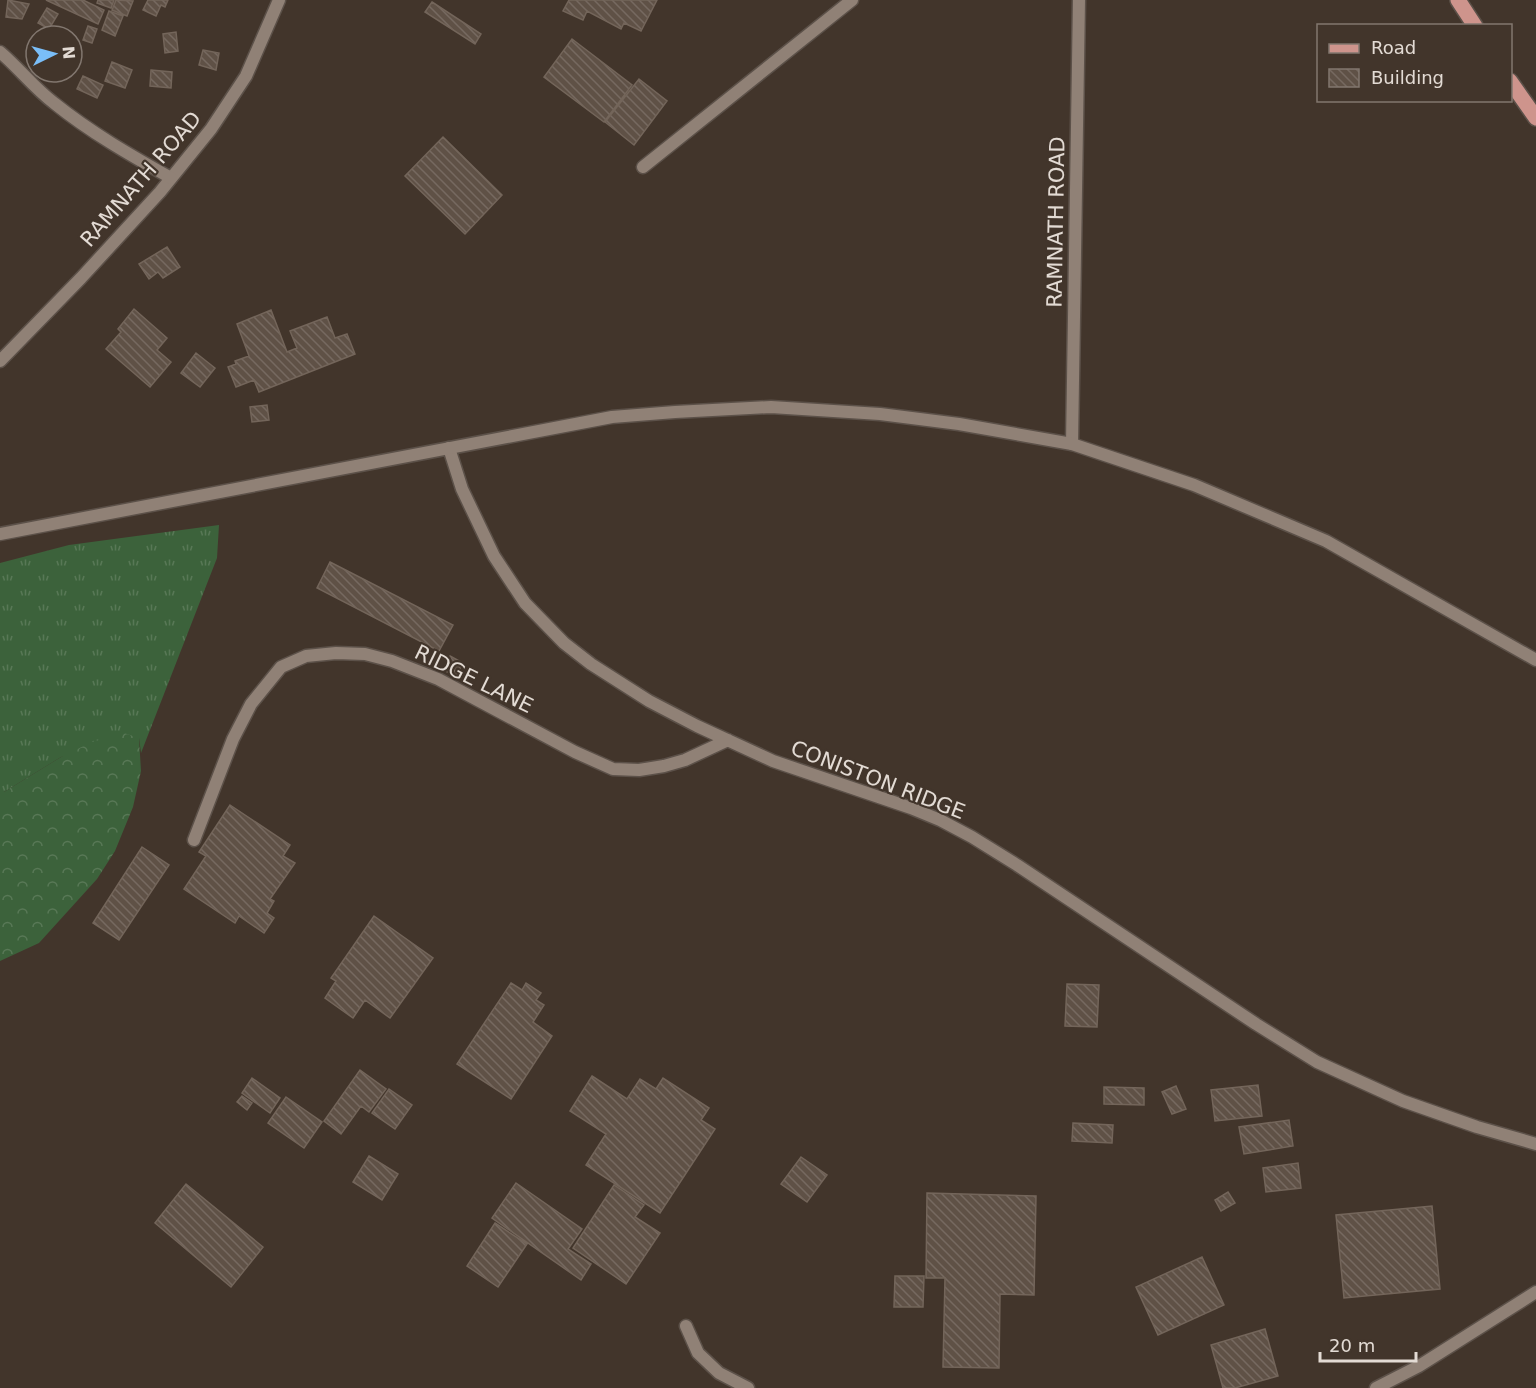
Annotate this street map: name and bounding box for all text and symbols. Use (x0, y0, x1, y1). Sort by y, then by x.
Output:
north arrow (24, 24, 84, 84)
legend (1317, 24, 1512, 102)
text: Road (1371, 37, 1416, 58)
text: N (58, 45, 78, 60)
text: Building (1371, 67, 1444, 88)
street label: RAMNATH ROAD (76, 106, 206, 252)
street label: RAMNATH ROAD (1043, 136, 1069, 308)
street label: RIDGE LANE (411, 640, 537, 718)
street label: CONISTON RIDGE (787, 736, 969, 824)
scale bar (1320, 1325, 1416, 1363)
text: 20 m (1329, 1335, 1375, 1356)

